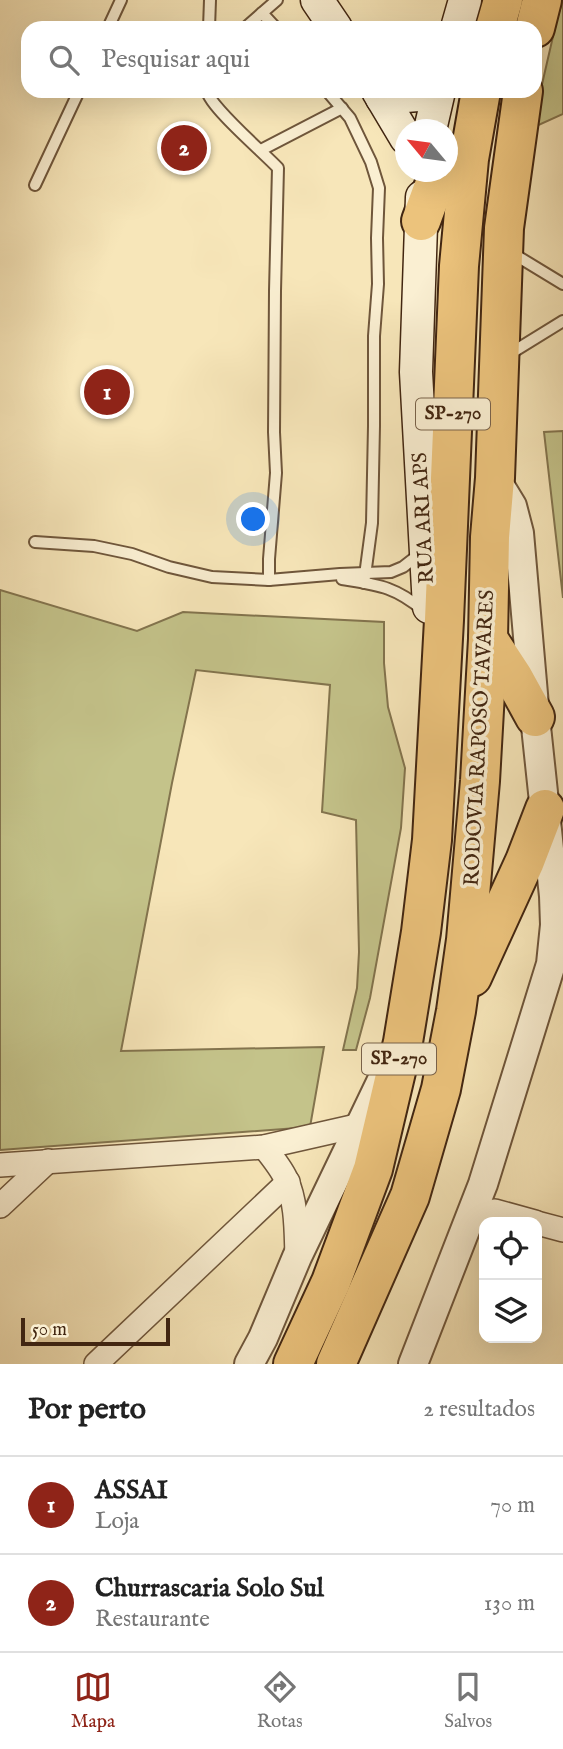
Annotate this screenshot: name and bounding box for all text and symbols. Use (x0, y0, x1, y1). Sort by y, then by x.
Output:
search box (21, 21, 542, 98)
icon: search (45, 41, 83, 79)
text: Pesquisar aqui (101, 43, 250, 76)
north arrow (395, 119, 458, 182)
pin: 2 (161, 122, 207, 174)
pin: 1 (84, 366, 130, 418)
road number: SP-270 (416, 398, 490, 430)
street label: RUA ARI APS (407, 452, 441, 584)
your location (236, 502, 270, 536)
street label: RODOVIA RAPOSO TAVARES (459, 589, 501, 887)
road number: SP-270 (362, 1044, 436, 1074)
map controls (479, 1217, 542, 1343)
button: locate (479, 1217, 542, 1280)
button: layers (479, 1280, 542, 1343)
scale bar (21, 1315, 170, 1347)
text: 50 m (32, 1318, 67, 1342)
text: Por perto (28, 1391, 146, 1429)
text: 2 resultados (423, 1395, 535, 1424)
text: ASSAI (95, 1474, 168, 1507)
text: 1 (47, 1491, 55, 1520)
text: 70 m (490, 1491, 535, 1520)
text: Loja (95, 1507, 139, 1536)
text: Churrascaria Solo Sul (95, 1572, 324, 1605)
text: 2 (46, 1589, 56, 1618)
text: 130 m (484, 1589, 535, 1618)
text: Restaurante (95, 1605, 210, 1634)
tab: Mapa (71, 1668, 115, 1734)
tab: Rotas (257, 1668, 303, 1734)
tab: Salvos (444, 1668, 492, 1734)

